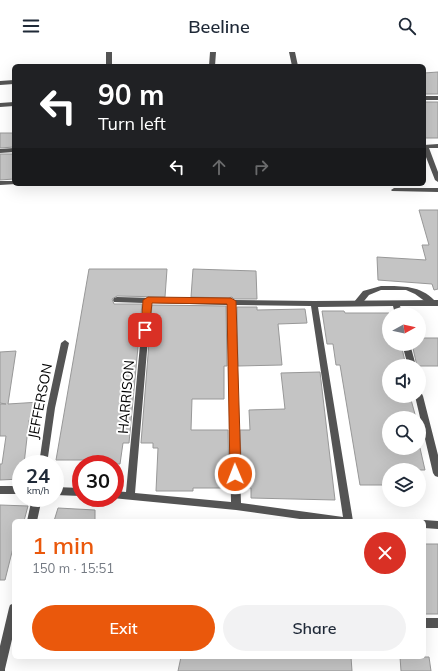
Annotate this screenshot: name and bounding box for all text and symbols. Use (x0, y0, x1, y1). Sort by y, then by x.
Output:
icon: menu (20, 15, 42, 37)
text: Beeline (188, 15, 250, 38)
icon: search (396, 15, 418, 37)
text: 90 m (98, 77, 164, 112)
icon: left (32, 80, 84, 132)
text: Turn left (98, 112, 166, 135)
icon: left (166, 156, 188, 178)
icon: ahead (208, 156, 230, 178)
icon: right (250, 156, 272, 178)
north arrow (382, 307, 426, 351)
map controls (382, 307, 426, 507)
pin (128, 313, 162, 347)
icon: arrive (134, 319, 156, 341)
street label: HARRISON (114, 359, 138, 435)
button: sound (382, 359, 426, 403)
street label: JEFFERSON (24, 362, 56, 440)
button: search (382, 411, 426, 455)
position arrow (214, 453, 256, 495)
speed limit sign: 30 (72, 455, 124, 507)
text: 24 (26, 463, 50, 488)
button: layers (382, 463, 426, 507)
text: km/h (27, 484, 49, 497)
text: 1 min (32, 530, 94, 560)
button: close (364, 532, 406, 574)
text: 150 m · 15:51 (32, 560, 114, 576)
button: Exit (32, 605, 215, 651)
button: Share (223, 605, 406, 651)

